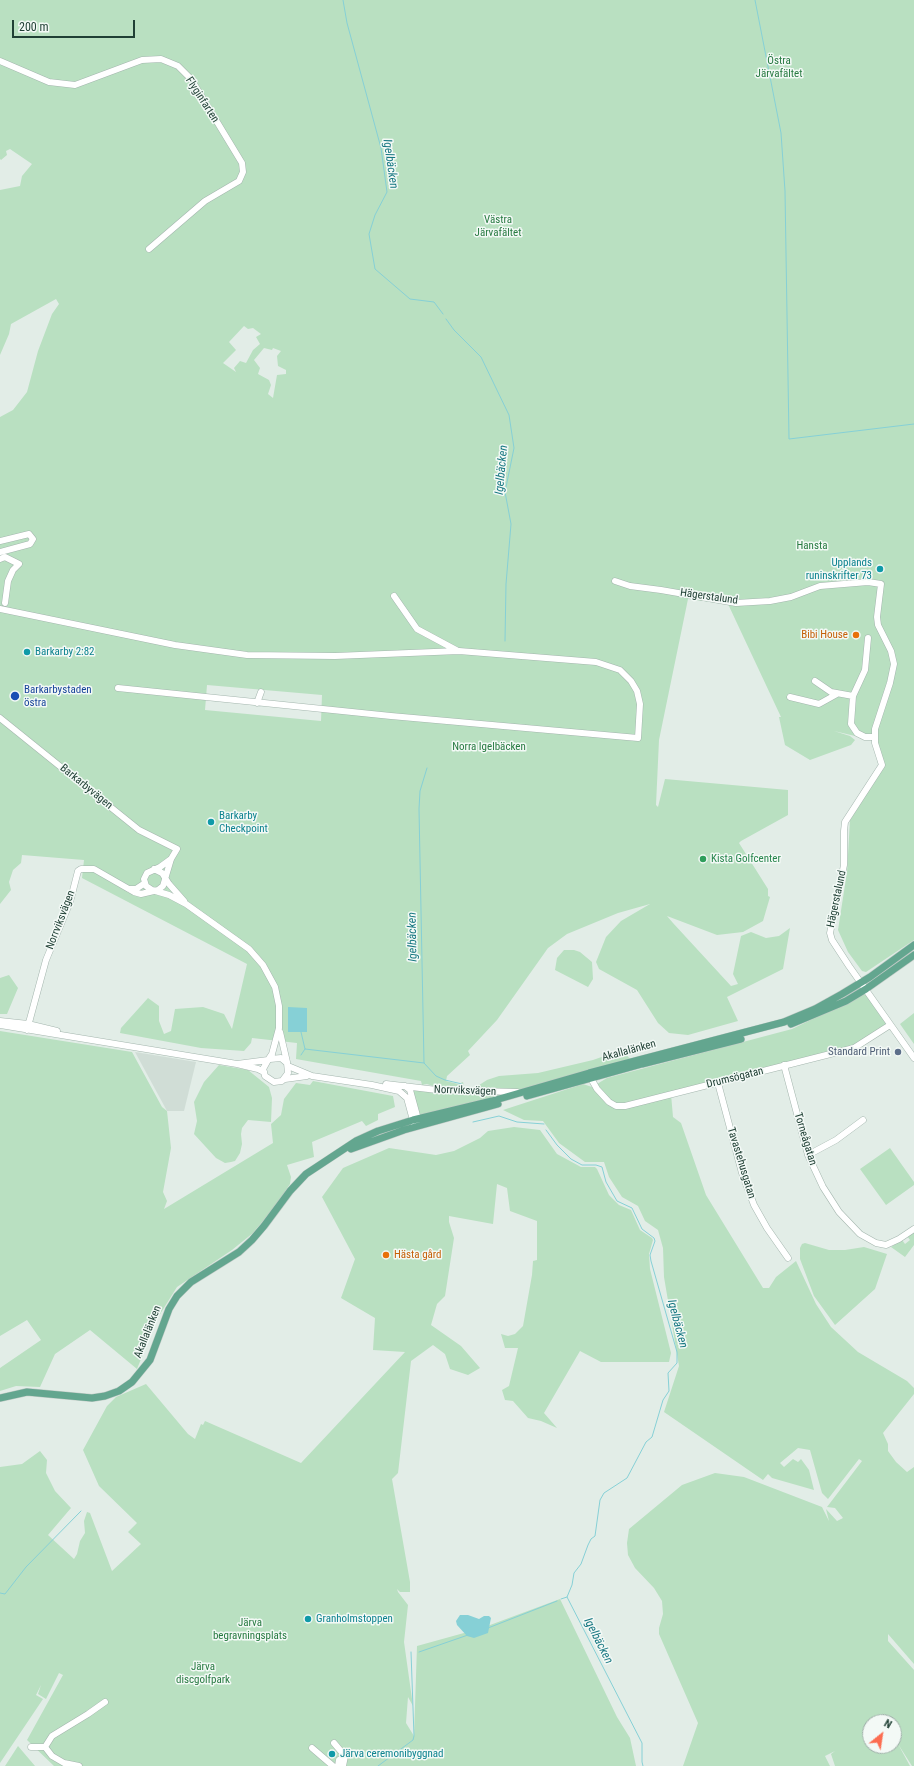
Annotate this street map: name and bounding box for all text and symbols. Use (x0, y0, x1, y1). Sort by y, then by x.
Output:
scale bar (14, 12, 137, 38)
text: 200 m (19, 20, 49, 34)
park label: Östra Järvafältet (756, 54, 802, 80)
street label: Flyginfarten (182, 75, 222, 125)
water label: Igelbäcken (379, 138, 401, 190)
park label: Västra Järvafältet (475, 213, 521, 239)
water label: Igelbäcken (493, 445, 511, 495)
park label: Hansta (797, 539, 827, 553)
place label: Upplands runinskrifter 73 (806, 556, 872, 582)
marker: Upplands runinskrifter 73 (875, 564, 885, 574)
street label: Hägerstalund (679, 586, 739, 608)
place label: Bibi House (801, 628, 848, 642)
marker: Bibi House (851, 630, 861, 640)
place label: Barkarby 2:82 (35, 645, 95, 659)
marker: Barkarby 2:82 (22, 647, 32, 657)
place label: Barkarbystaden östra (24, 683, 92, 709)
marker: Barkarbystaden östra (9, 690, 21, 702)
park label: Norra Igelbäcken (452, 740, 526, 754)
street label: Barkarbyvägen (57, 762, 115, 812)
place label: Barkarby Checkpoint (219, 809, 268, 835)
marker: Barkarby Checkpoint (206, 817, 216, 827)
place label: Kista Golfcenter (711, 852, 781, 866)
marker: Kista Golfcenter (698, 854, 708, 864)
street label: Hägerstalund (824, 869, 850, 929)
street label: Norrviksvägen (44, 889, 78, 951)
water label: Igelbäcken (405, 912, 421, 962)
street label: Akallalänken (601, 1037, 657, 1065)
place label: Standard Print (828, 1045, 890, 1059)
marker: Standard Print (893, 1047, 903, 1057)
street label: Drumsögatan (705, 1065, 765, 1091)
street label: Norrviksvägen (434, 1083, 496, 1099)
street label: Torneågatan (791, 1111, 819, 1167)
street label: Tavastehusgatan (724, 1126, 758, 1200)
place label: Hästa gård (394, 1248, 442, 1262)
marker: Hästa gård (381, 1250, 391, 1260)
water label: Igelbäcken (664, 1298, 690, 1350)
street label: Akallalänken (132, 1304, 164, 1360)
place label: Granholmstoppen (316, 1612, 393, 1626)
marker: Granholmstoppen (303, 1614, 313, 1624)
park label: Järva begravningsplats (213, 1616, 287, 1642)
water label: Igelbäcken (580, 1616, 616, 1666)
park label: Järva discgolfpark (176, 1660, 230, 1686)
north arrow (862, 1714, 902, 1754)
text: N (882, 1717, 894, 1731)
place label: Järva ceremonibyggnad (340, 1747, 444, 1761)
marker: Järva ceremonibyggnad (327, 1749, 337, 1759)

